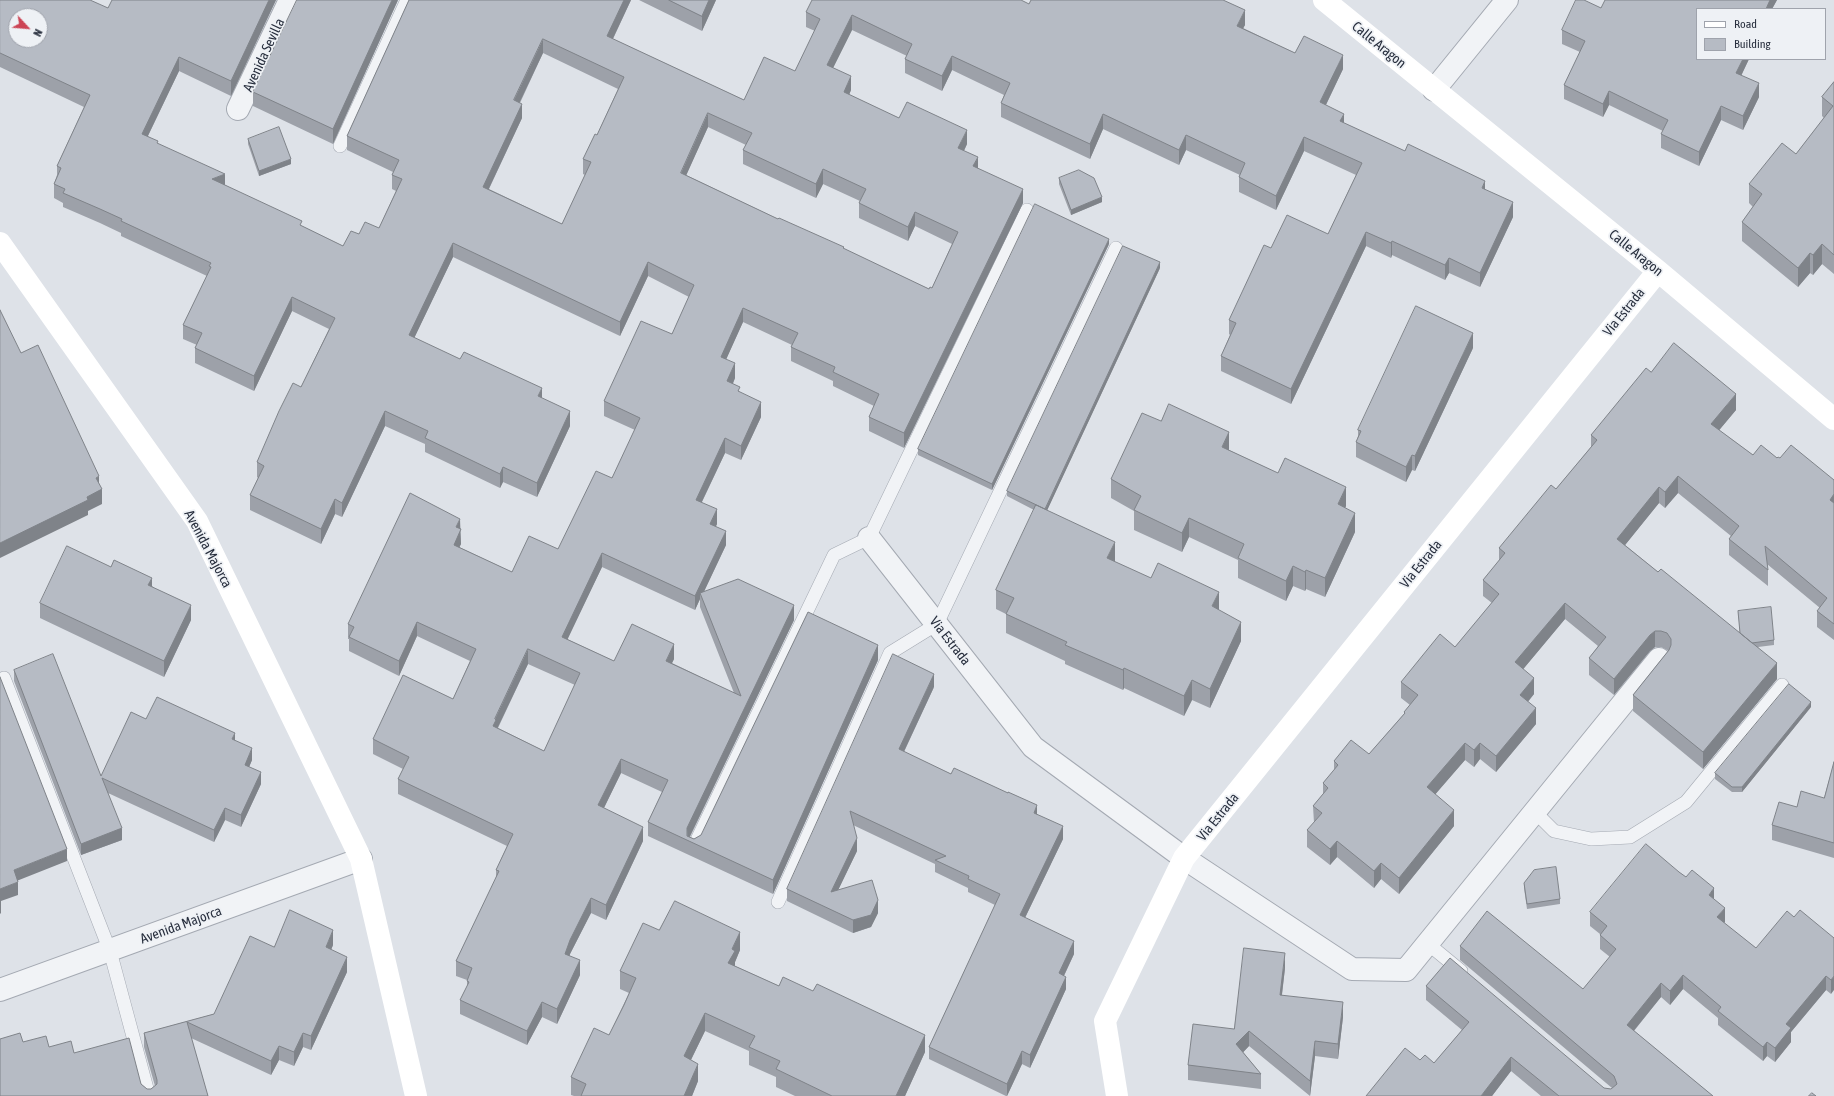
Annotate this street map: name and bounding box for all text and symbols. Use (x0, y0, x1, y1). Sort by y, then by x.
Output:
north arrow (8, 8, 48, 48)
legend (1696, 8, 1826, 60)
street label: Avenida Sevilla (240, 16, 288, 94)
text: Road (1734, 17, 1757, 31)
street label: Calle Aragon (1349, 18, 1409, 72)
text: N (31, 27, 45, 38)
text: Building (1734, 37, 1771, 51)
street label: Calle Aragon (1606, 226, 1666, 280)
street label: Via Estrada (1600, 285, 1648, 339)
street label: Avenida Majorca (181, 507, 235, 591)
street label: Via Estrada (1397, 537, 1445, 591)
street label: Via Estrada (926, 613, 974, 669)
street label: Via Estrada (1194, 790, 1242, 844)
street label: Avenida Majorca (138, 902, 224, 948)

